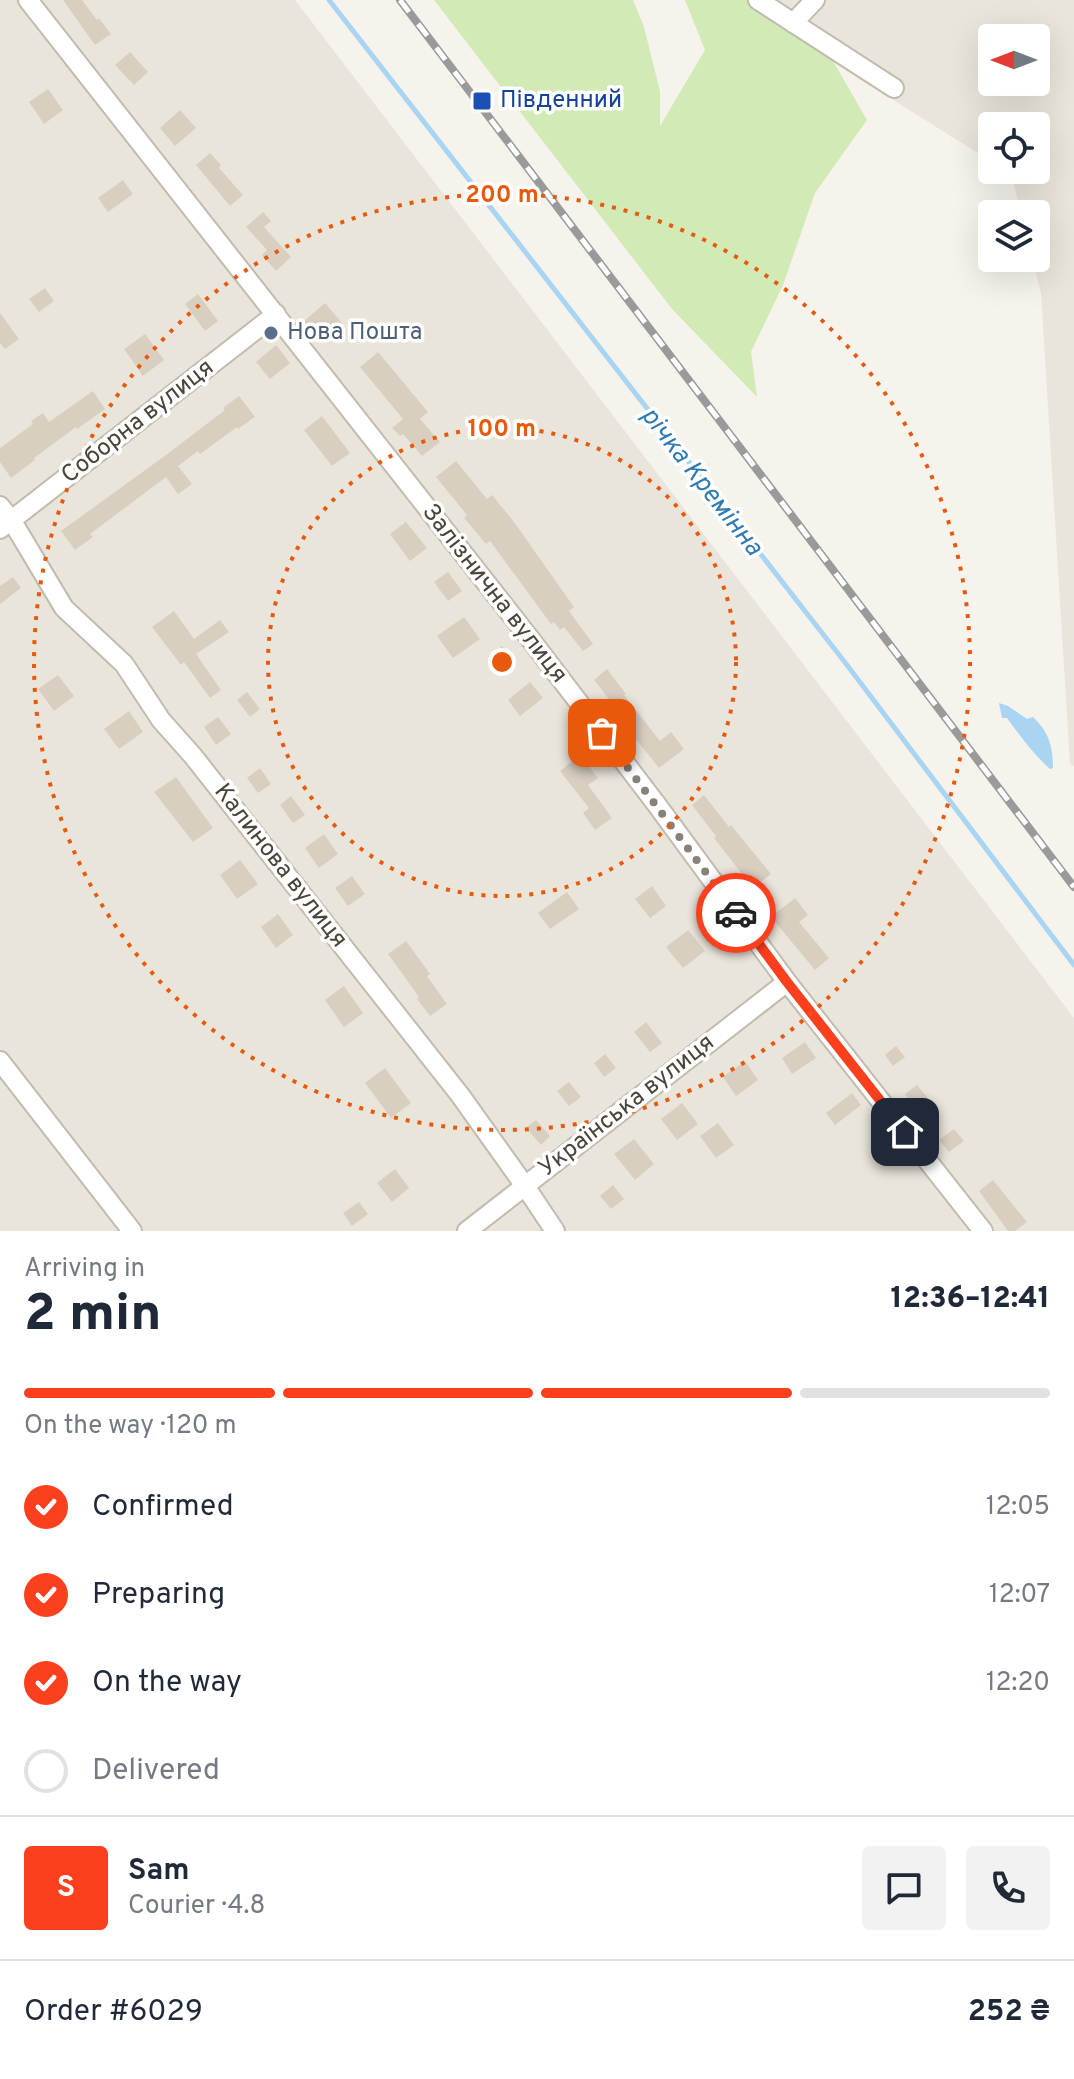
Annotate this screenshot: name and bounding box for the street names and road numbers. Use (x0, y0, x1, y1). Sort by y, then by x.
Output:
street label: Соборна вулиця (56, 353, 220, 491)
street label: Залізнична вулиця (415, 498, 573, 690)
street label: Калинова вулиця (207, 778, 353, 954)
street label: Українська вулиця (533, 1028, 721, 1184)

